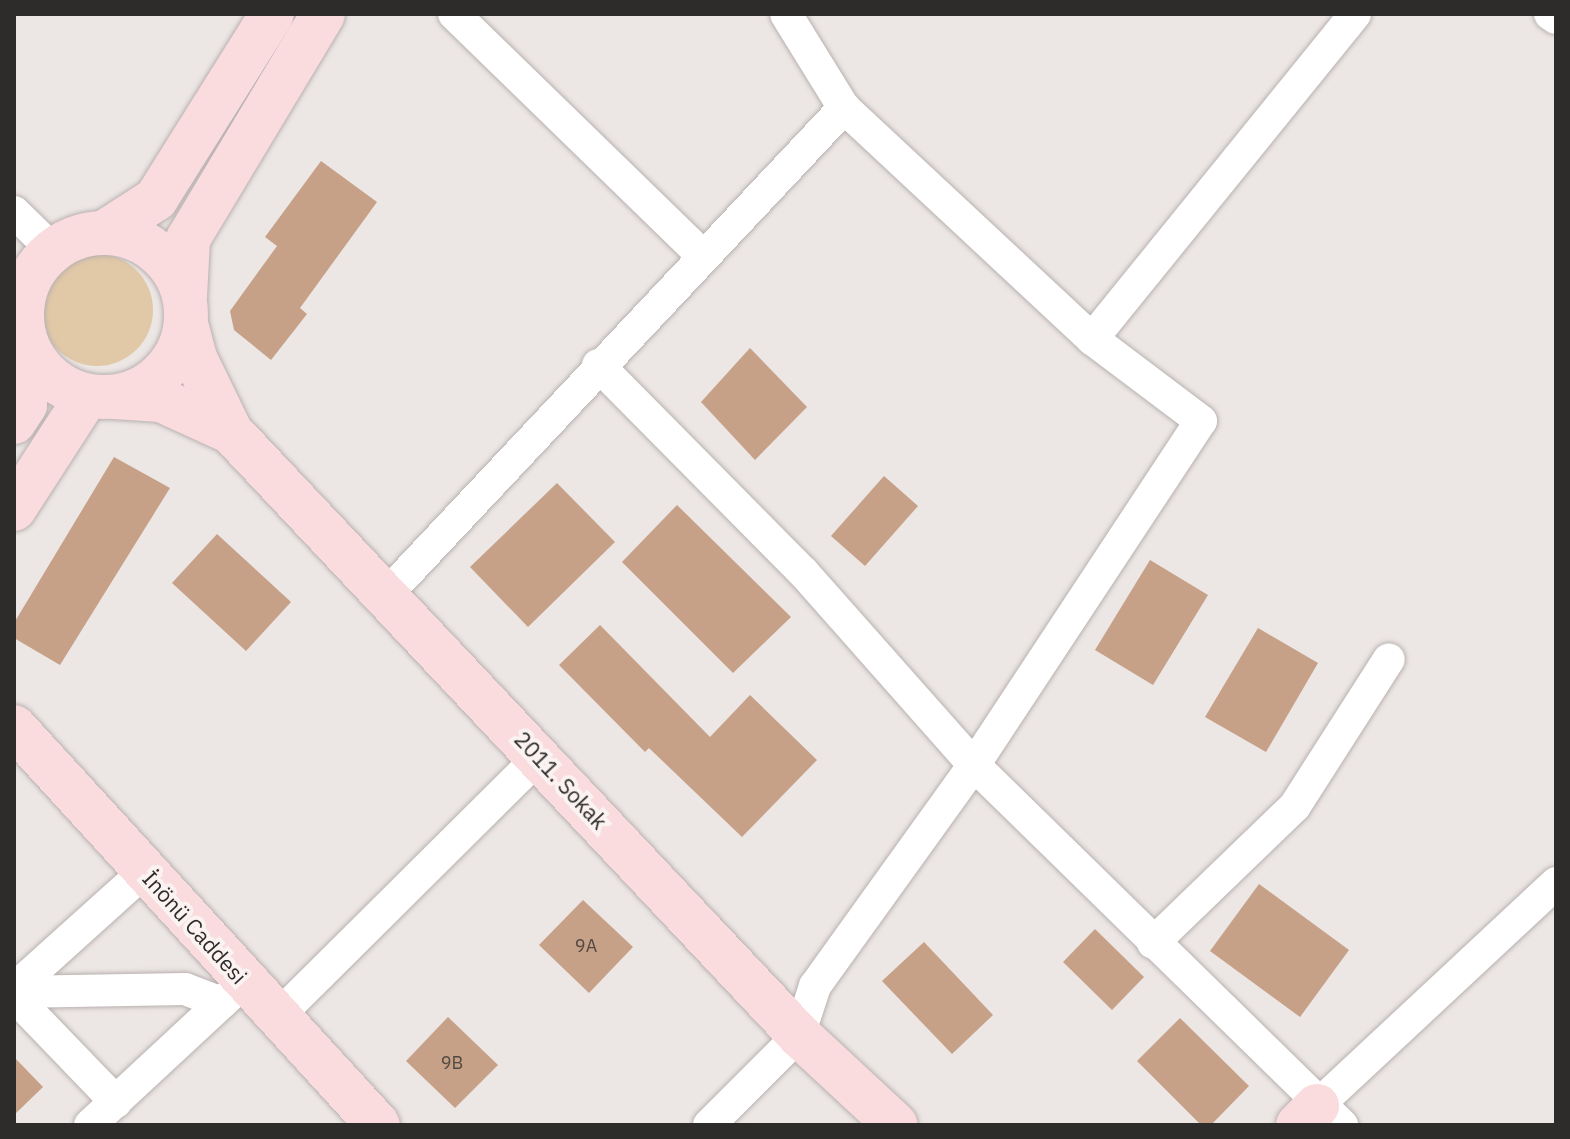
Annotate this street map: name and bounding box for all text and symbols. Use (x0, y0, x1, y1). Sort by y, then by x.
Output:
street label: 2011. Sokak (509, 726, 613, 834)
street label: İnönü Caddesi (137, 865, 253, 989)
house number: 9A (575, 935, 597, 957)
house number: 9B (441, 1052, 463, 1074)

